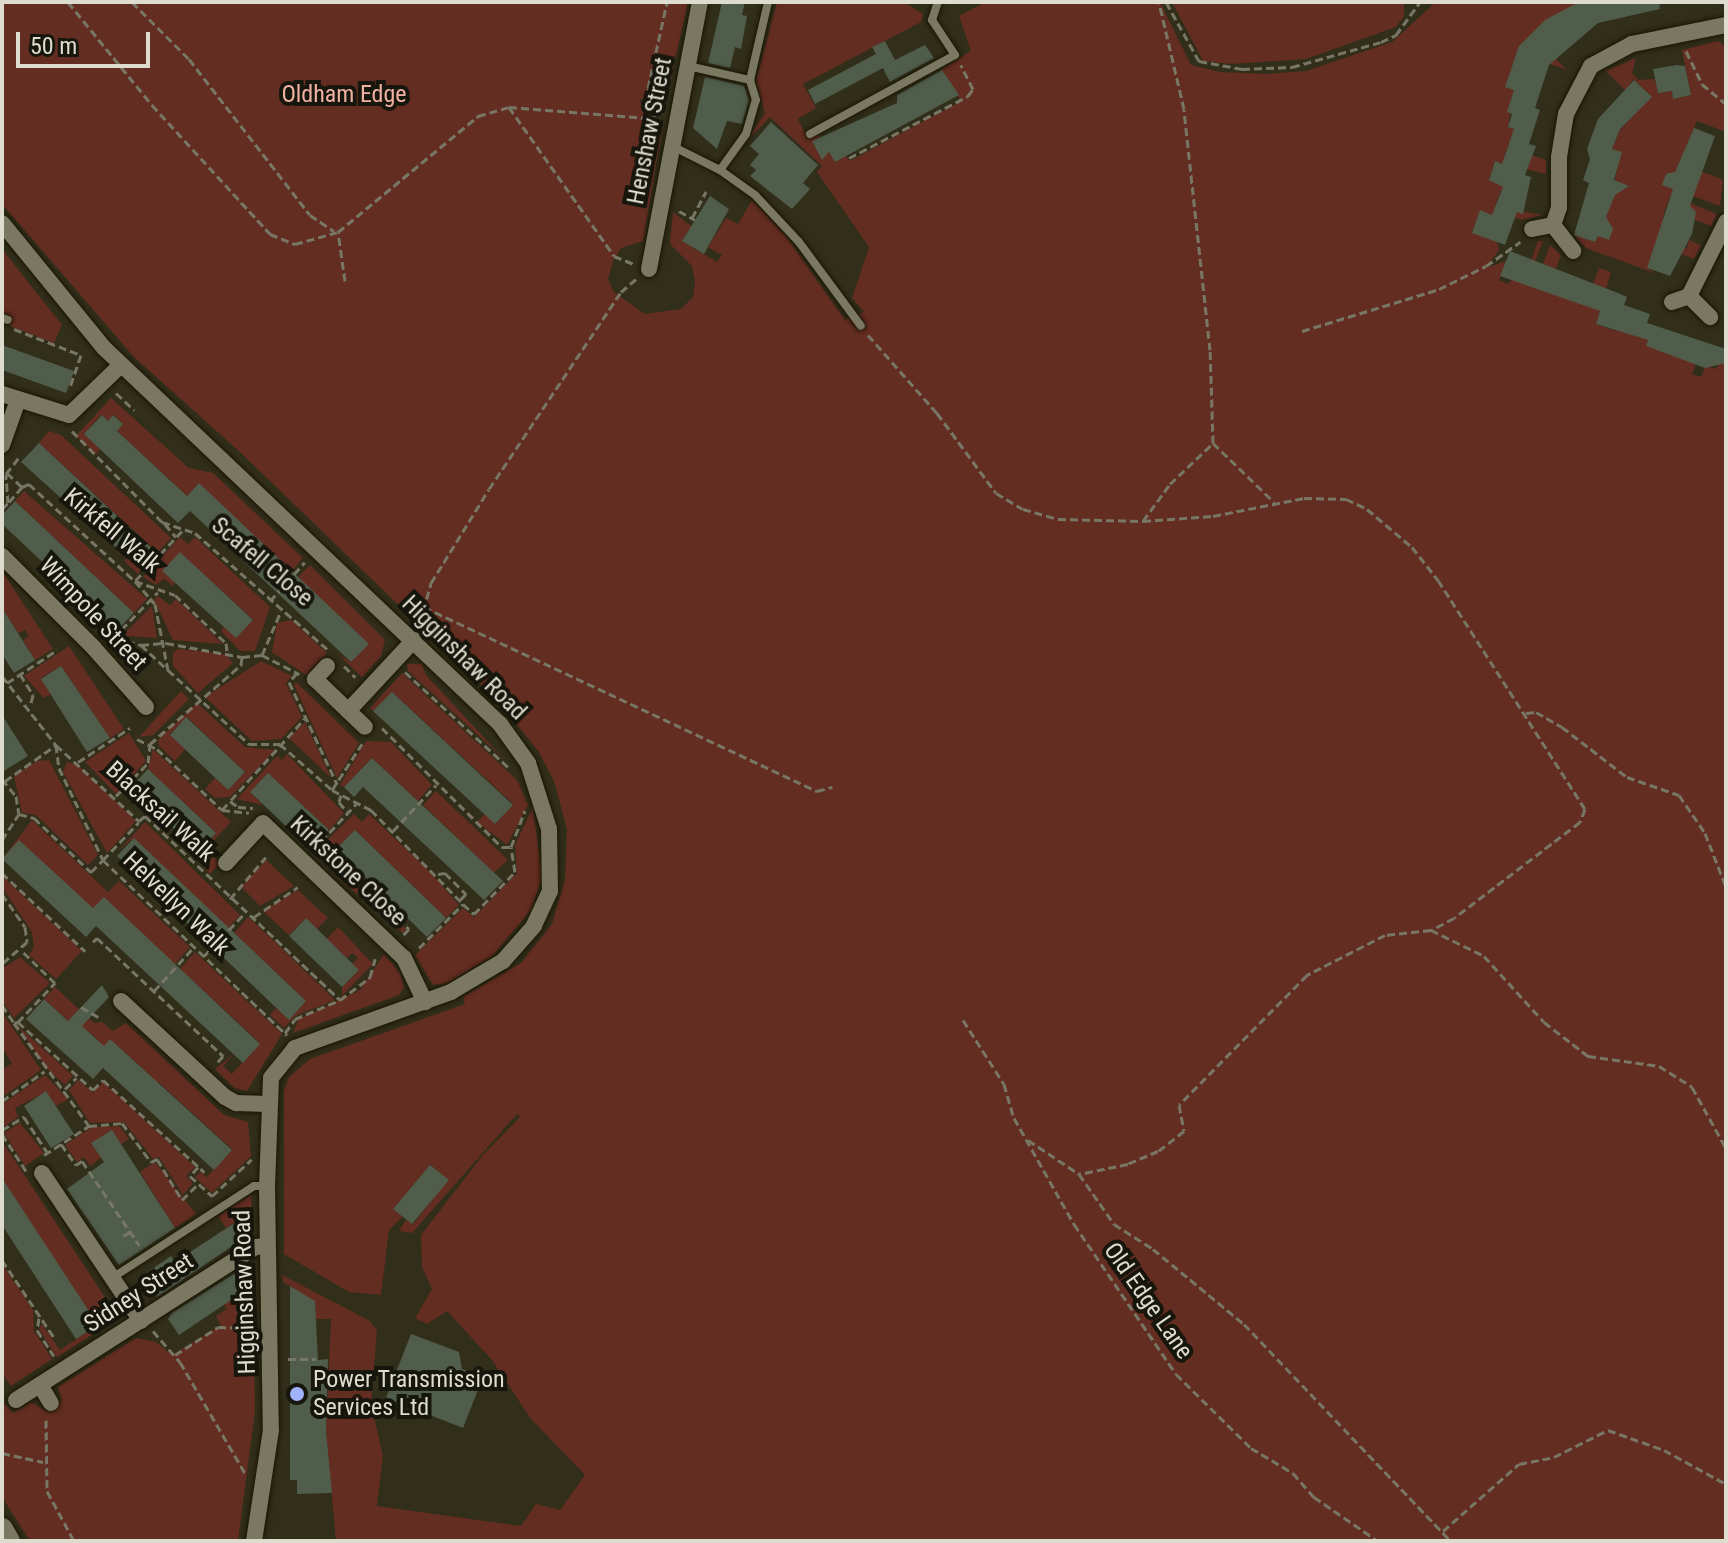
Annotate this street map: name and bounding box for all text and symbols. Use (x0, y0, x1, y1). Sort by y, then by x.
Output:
scale bar (20, 16, 154, 66)
text: 50 m (30, 32, 77, 60)
street label: Henshaw Street (622, 55, 678, 207)
park label: Oldham Edge (281, 81, 407, 109)
street label: Kirkfell Walk (58, 482, 166, 580)
street label: Scafell Close (205, 511, 319, 613)
street label: Wimpole Street (33, 551, 153, 677)
street label: Higginshaw Road (396, 590, 532, 726)
street label: Blacksail Walk (100, 756, 220, 868)
street label: Kirkstone Close (284, 810, 412, 932)
street label: Helvellyn Walk (117, 846, 235, 962)
street label: Higginshaw Road (228, 1209, 262, 1375)
street label: Old Edge Lane (1097, 1237, 1199, 1365)
street label: Sidney Street (79, 1247, 199, 1339)
place label: Power Transmission Services Ltd (313, 1366, 505, 1422)
marker: Power Transmission Services Ltd (288, 1385, 306, 1403)

